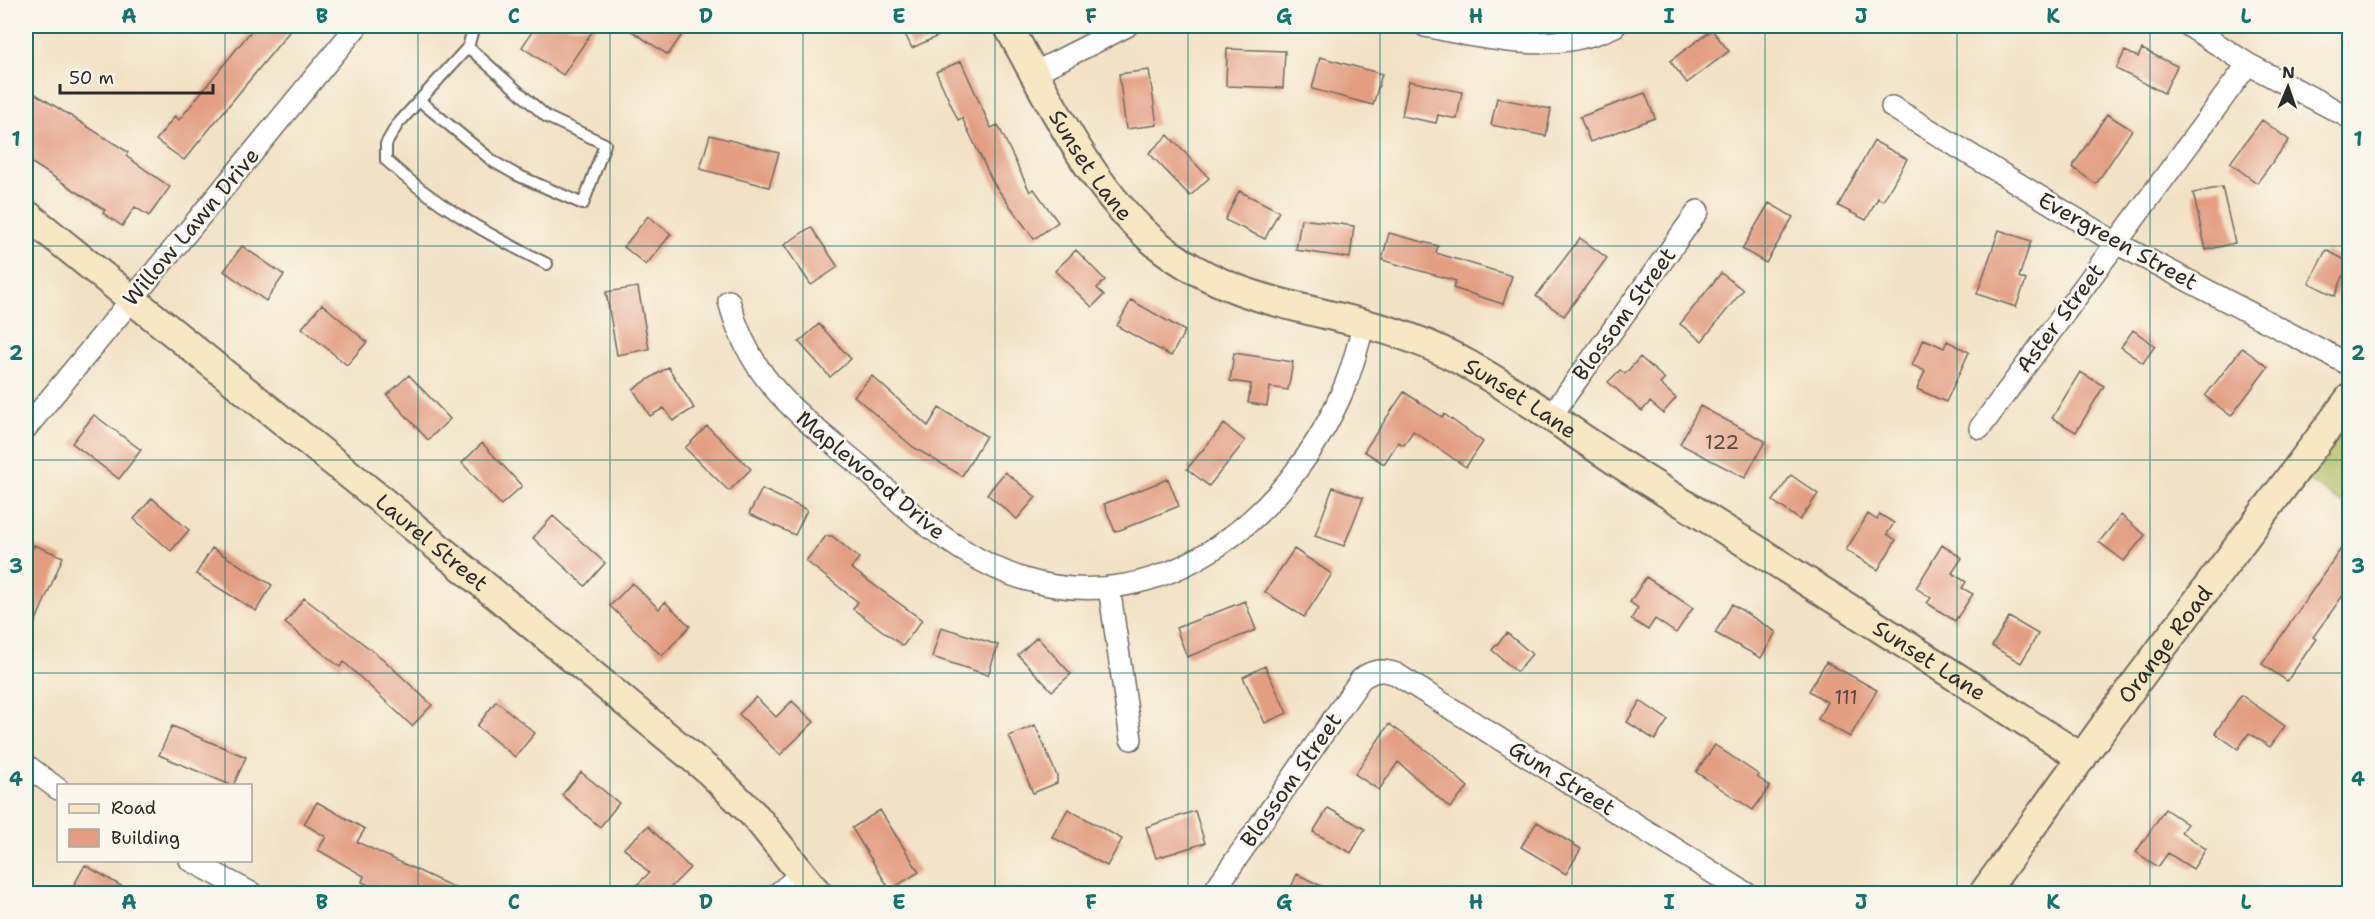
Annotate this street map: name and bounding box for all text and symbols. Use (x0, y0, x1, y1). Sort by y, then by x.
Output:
text: A (121, 3, 137, 29)
text: B (316, 3, 328, 29)
text: C (508, 3, 520, 29)
text: D (699, 3, 713, 29)
text: E (892, 3, 906, 29)
text: F (1085, 3, 1097, 29)
text: G (1276, 3, 1292, 29)
text: H (1469, 3, 1483, 29)
text: I (1663, 3, 1675, 29)
text: J (1855, 3, 1868, 29)
text: K (2046, 3, 2060, 29)
text: L (2241, 3, 2252, 29)
scale bar (60, 57, 213, 95)
north arrow (2258, 57, 2318, 117)
text: N (2282, 62, 2295, 83)
text: 50 m (69, 66, 114, 90)
street label: Sunset Lane (1043, 104, 1139, 227)
text: 1 (11, 126, 21, 152)
text: 1 (2353, 126, 2363, 152)
street label: Willow Lawn Drive (116, 142, 266, 312)
street label: Evergreen Street (2033, 185, 2203, 297)
street label: Blossom Street (1566, 241, 1682, 387)
street label: Aster Street (2009, 257, 2111, 379)
text: 2 (9, 340, 23, 366)
text: 2 (2351, 340, 2365, 366)
street label: Sunset Lane (1459, 351, 1583, 445)
street label: Maplewood Drive (790, 404, 952, 546)
house number: 122 (1705, 429, 1739, 455)
street label: Laurel Street (370, 487, 494, 597)
text: 3 (9, 553, 23, 579)
text: 3 (2351, 553, 2365, 579)
street label: Orange Road (2111, 579, 2219, 709)
street label: Sunset Lane (1868, 613, 1992, 707)
house number: 111 (1834, 684, 1858, 710)
street label: Blossom Street (1234, 707, 1348, 853)
street label: Gum Street (1503, 734, 1621, 822)
text: 4 (9, 766, 23, 792)
text: 4 (2351, 766, 2365, 792)
legend (57, 784, 252, 862)
text: Road (111, 796, 156, 820)
text: Building (111, 826, 180, 850)
text: A (121, 889, 137, 915)
text: B (316, 889, 328, 915)
text: C (508, 889, 520, 915)
text: D (699, 889, 713, 915)
text: E (892, 889, 906, 915)
text: F (1085, 889, 1097, 915)
text: G (1276, 889, 1292, 915)
text: H (1469, 889, 1483, 915)
text: I (1663, 889, 1675, 915)
text: J (1855, 889, 1868, 915)
text: K (2046, 889, 2060, 915)
text: L (2241, 889, 2252, 915)

